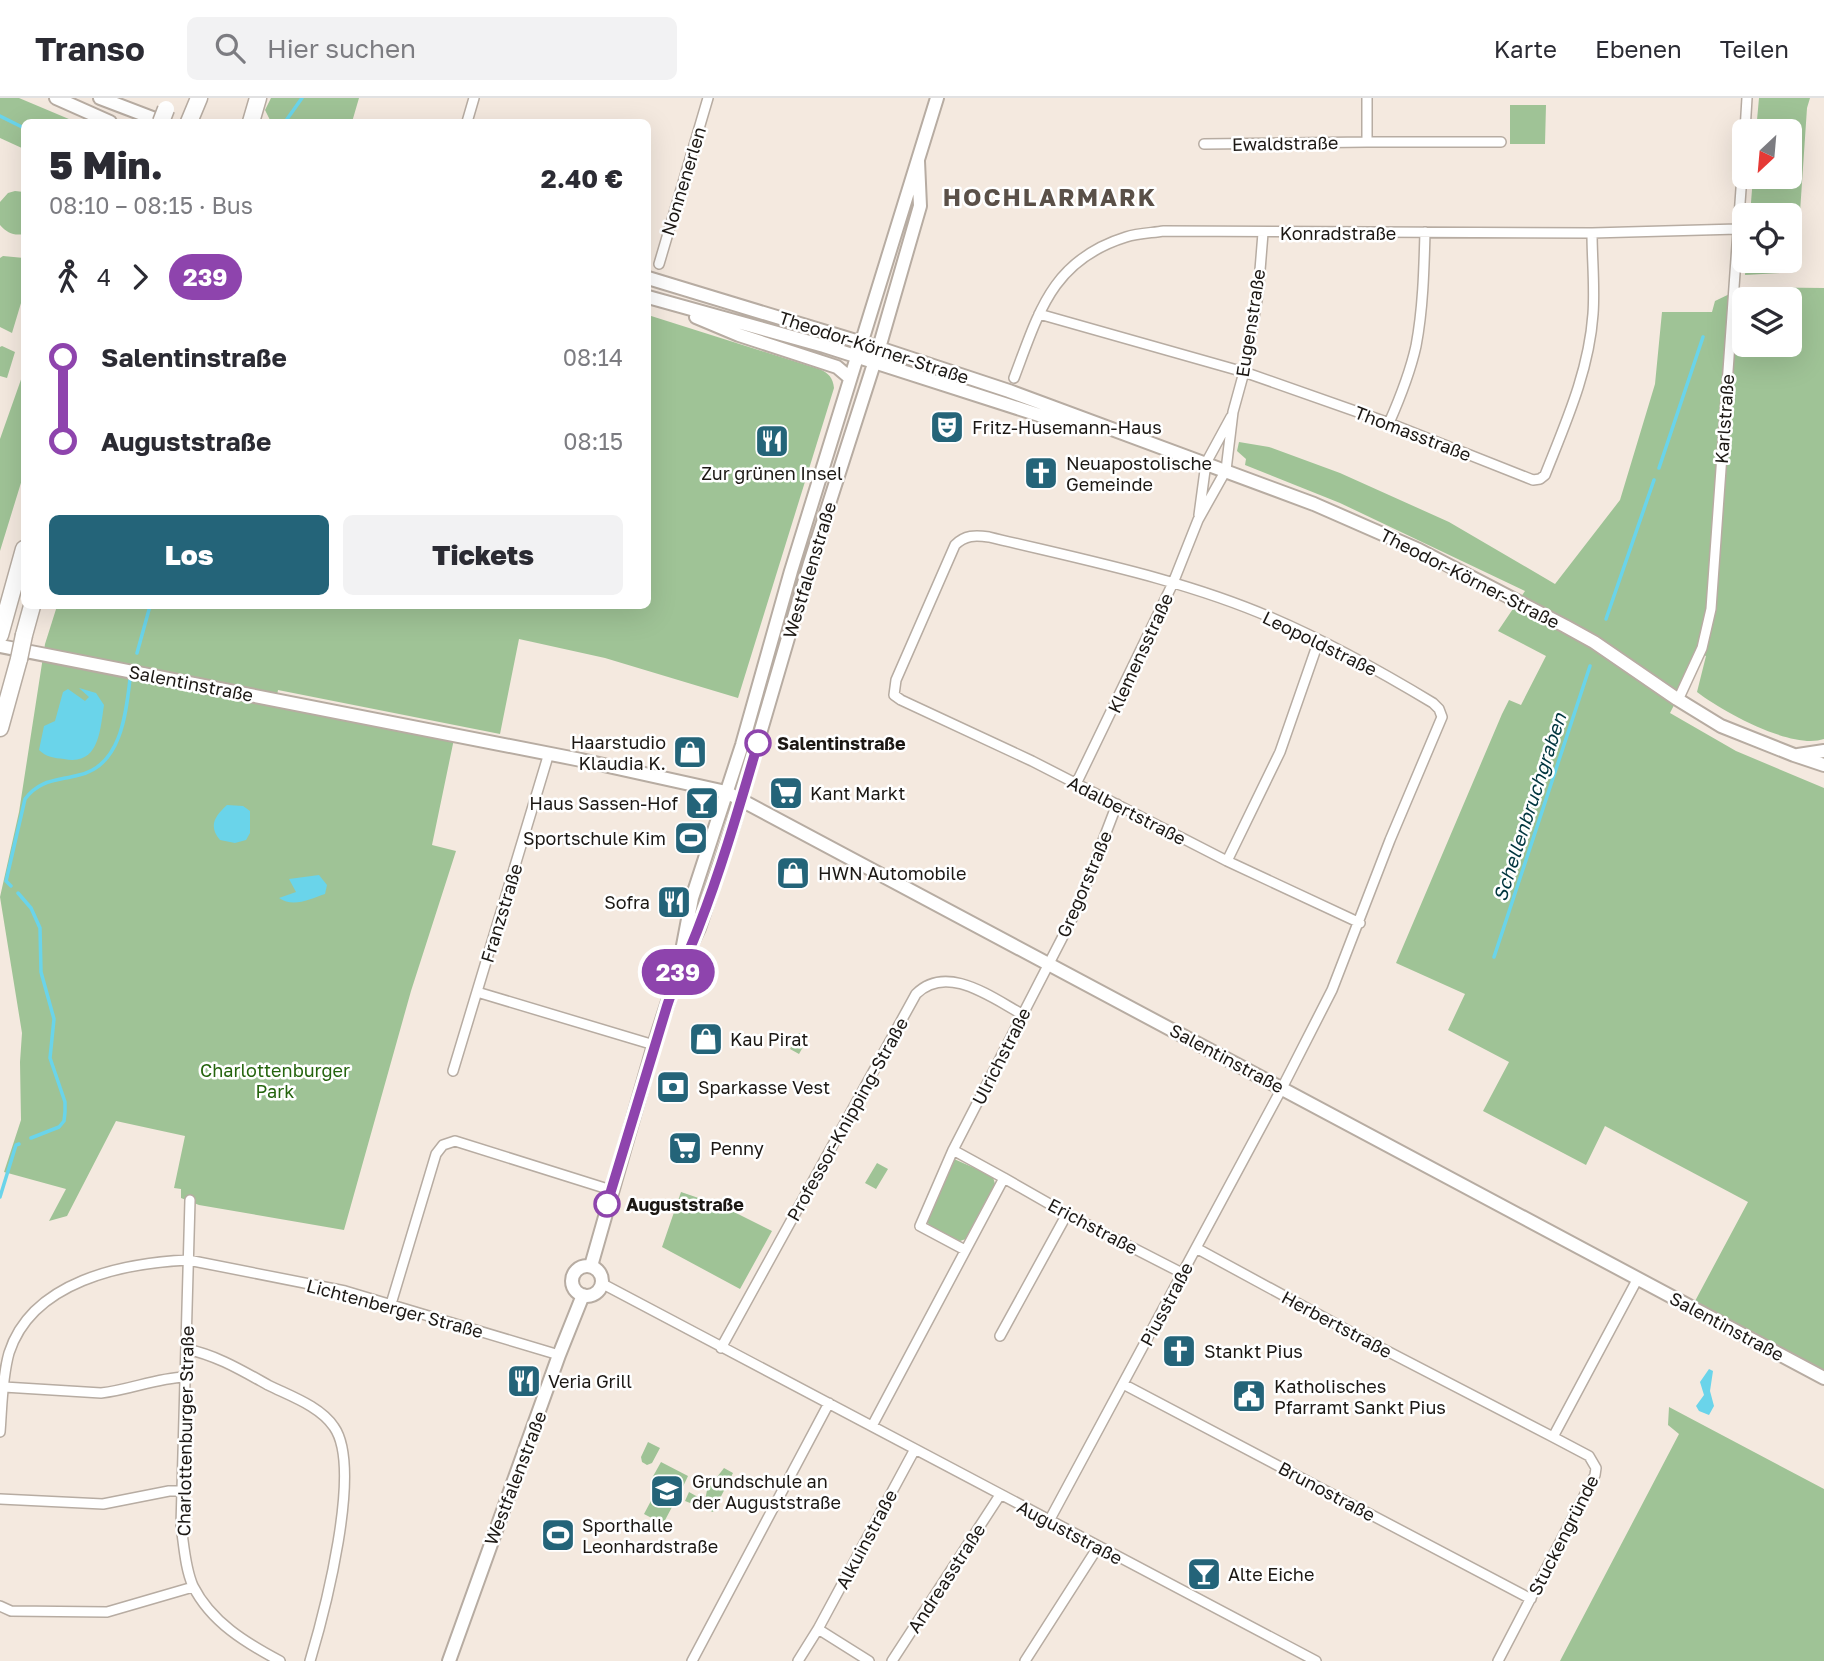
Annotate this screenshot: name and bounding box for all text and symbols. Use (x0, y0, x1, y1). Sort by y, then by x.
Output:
search box (187, 17, 677, 80)
text: Transo (35, 29, 145, 68)
icon: search (211, 29, 249, 67)
text: Hier suchen (267, 33, 416, 64)
text: Karte (1494, 34, 1557, 63)
text: Ebenen (1595, 34, 1682, 63)
text: Teilen (1720, 34, 1789, 63)
north arrow (1732, 119, 1802, 189)
map controls (1732, 119, 1802, 357)
street label: Nonnenerlen (656, 124, 710, 238)
street label: Ewaldstraße (1232, 131, 1338, 155)
text: 5 Min. (49, 142, 163, 187)
text: 2.40 € (541, 163, 623, 194)
district label: HOCHLARMARK (943, 182, 1157, 211)
text: 08:10 – 08:15 · Bus (49, 191, 253, 219)
button: locate (1732, 203, 1802, 273)
street label: Konradstraße (1280, 222, 1396, 244)
icon: walk (49, 258, 87, 296)
icon: forward (121, 258, 159, 296)
text: 239 (183, 262, 228, 291)
text: 4 (97, 263, 111, 291)
street label: Eugenstraße (1231, 267, 1269, 379)
button: layers (1732, 287, 1802, 357)
street label: Theodor-Körner-Straße (776, 306, 972, 388)
text: Salentinstraße (101, 342, 287, 373)
text: 08:14 (563, 343, 623, 371)
street label: Karlstraße (1710, 373, 1738, 465)
street label: Thomasstraße (1351, 401, 1475, 465)
theatre icon: Fritz-Husemann-Haus (928, 408, 966, 446)
place label: Fritz-Husemann-Haus (972, 416, 1162, 438)
restaurant icon: Zur grünen Insel (753, 422, 791, 460)
text: Auguststraße (101, 426, 271, 457)
text: 08:15 (563, 427, 623, 455)
place label: Neuapostolische Gemeinde (1066, 452, 1212, 495)
church icon: Neuapostolische Gemeinde (1022, 454, 1060, 492)
place label: Zur grünen Insel (701, 462, 843, 484)
street label: Westfalenstraße (778, 499, 840, 641)
button: Los (49, 515, 329, 595)
button: Tickets (343, 515, 623, 595)
street label: Theodor-Körner-Straße (1377, 523, 1563, 633)
street label: Klemensstraße (1103, 589, 1177, 717)
street label: Leopoldstraße (1259, 606, 1381, 680)
street label: Salentinstraße (127, 660, 255, 706)
water label: Schellenbruchgraben (1488, 709, 1571, 904)
marker: Salentinstraße (745, 730, 771, 756)
place label: Haarstudio Klaudia K. (571, 731, 666, 774)
place label: Salentinstraße (777, 732, 906, 754)
shop icon: Haarstudio Klaudia K. (671, 733, 709, 771)
street label: Adalbertstraße (1064, 771, 1190, 849)
supermarket icon: Kant Markt (767, 774, 805, 812)
place label: Kant Markt (810, 782, 905, 804)
bar icon: Haus Sassen-Hof (683, 784, 721, 822)
place label: Haus Sassen-Hof (529, 792, 678, 814)
sports icon: Sportschule Kim (672, 819, 710, 857)
place label: Sportschule Kim (523, 827, 666, 849)
street label: Gregorstraße (1052, 827, 1116, 941)
shop icon: HWN Automobile (774, 854, 812, 892)
street label: Franzstraße (475, 861, 527, 965)
place label: HWN Automobile (818, 862, 966, 884)
restaurant icon: Sofra (655, 883, 693, 921)
place label: Sofra (604, 891, 650, 913)
line badge: 239 (638, 949, 718, 995)
text: 239 (656, 957, 700, 986)
street label: Ulrichstraße (967, 1004, 1035, 1108)
street label: Professor-Knipping-Straße (782, 1013, 912, 1225)
street label: Salentinstraße (1166, 1019, 1288, 1097)
shop icon: Kau Pirat (687, 1020, 725, 1058)
place label: Kau Pirat (730, 1028, 808, 1050)
park label: Charlottenburger Park (200, 1059, 350, 1102)
bank icon: Sparkasse Vest (654, 1068, 692, 1106)
place label: Sparkasse Vest (698, 1076, 830, 1098)
supermarket icon: Penny (666, 1129, 704, 1167)
place label: Penny (710, 1137, 764, 1159)
marker: Auguststraße (594, 1191, 620, 1217)
place label: Auguststraße (626, 1193, 744, 1215)
street label: Erichstraße (1044, 1193, 1142, 1259)
street label: Piusstraße (1135, 1258, 1197, 1350)
street label: Lichtenberger Straße (304, 1274, 486, 1342)
street label: Herbertstraße (1278, 1286, 1396, 1362)
street label: Salentinstraße (1666, 1287, 1788, 1365)
street label: Charlottenburger Straße (172, 1325, 198, 1537)
church icon: Stankt Pius (1160, 1332, 1198, 1370)
place label: Stankt Pius (1204, 1340, 1303, 1362)
restaurant icon: Veria Grill (505, 1362, 543, 1400)
place label: Veria Grill (548, 1370, 632, 1392)
place label: Katholisches Pfarramt Sankt Pius (1274, 1375, 1446, 1418)
public building icon: Katholisches Pfarramt Sankt Pius (1230, 1377, 1268, 1415)
street label: Westfalenstraße (479, 1408, 551, 1548)
street label: Brunostraße (1275, 1456, 1379, 1526)
place label: Grundschule an der Auguststraße (692, 1470, 841, 1513)
street label: Stuckengründe (1523, 1471, 1603, 1599)
school or university icon: Grundschule an der Auguststraße (648, 1472, 686, 1510)
street label: Alkuinstraße (831, 1486, 901, 1592)
street label: Auguststraße (1014, 1495, 1126, 1569)
place label: Sporthalle Leonhardstraße (582, 1514, 718, 1557)
sports icon: Sporthalle Leonhardstraße (539, 1516, 577, 1554)
street label: Andreasstraße (903, 1519, 989, 1637)
bar icon: Alte Eiche (1185, 1555, 1223, 1593)
place label: Alte Eiche (1228, 1563, 1314, 1585)

